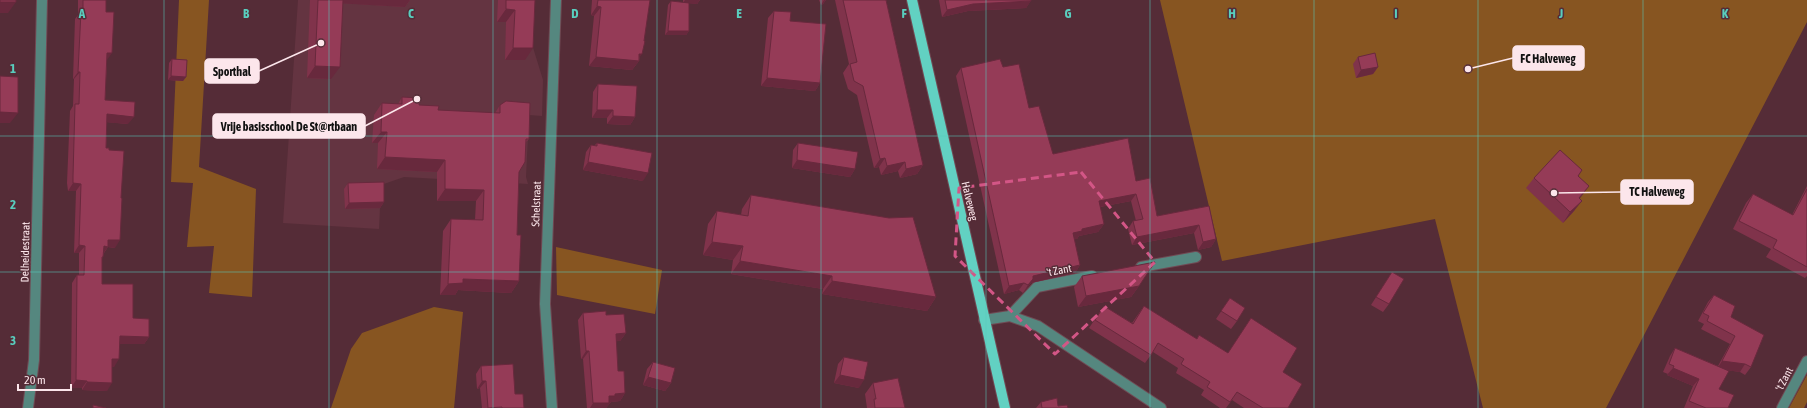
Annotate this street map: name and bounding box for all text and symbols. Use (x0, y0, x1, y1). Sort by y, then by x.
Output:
text: A (78, 6, 86, 21)
text: B (243, 6, 250, 21)
text: C (408, 6, 414, 21)
text: D (571, 6, 579, 21)
text: E (736, 6, 742, 21)
text: F (901, 6, 907, 21)
text: G (1065, 6, 1072, 21)
text: H (1228, 6, 1236, 21)
text: I (1394, 6, 1398, 21)
text: J (1558, 6, 1563, 21)
text: K (1722, 6, 1729, 21)
callout: FC Halveweg (1513, 46, 1584, 70)
text: FC Halveweg (1520, 52, 1576, 66)
callout: Sporthal (205, 59, 259, 83)
text: 1 (10, 61, 16, 76)
text: Sporthal (213, 65, 252, 79)
callout: Vrije basisschool De St@rtbaan (213, 114, 365, 138)
text: Vrije basisschool De St@rtbaan (220, 120, 357, 134)
street label: Halveweg (960, 180, 980, 222)
callout: TC Halveweg (1621, 180, 1693, 204)
street label: Schelstraat (529, 181, 543, 227)
text: TC Halveweg (1629, 185, 1686, 199)
text: 2 (10, 197, 16, 212)
street label: Delheidestraat (18, 222, 32, 282)
street label: 't Zant (1046, 262, 1072, 278)
text: 3 (10, 333, 16, 348)
street label: 't Zant (1773, 365, 1795, 393)
scale bar (18, 366, 71, 392)
text: 20 m (24, 373, 46, 387)

